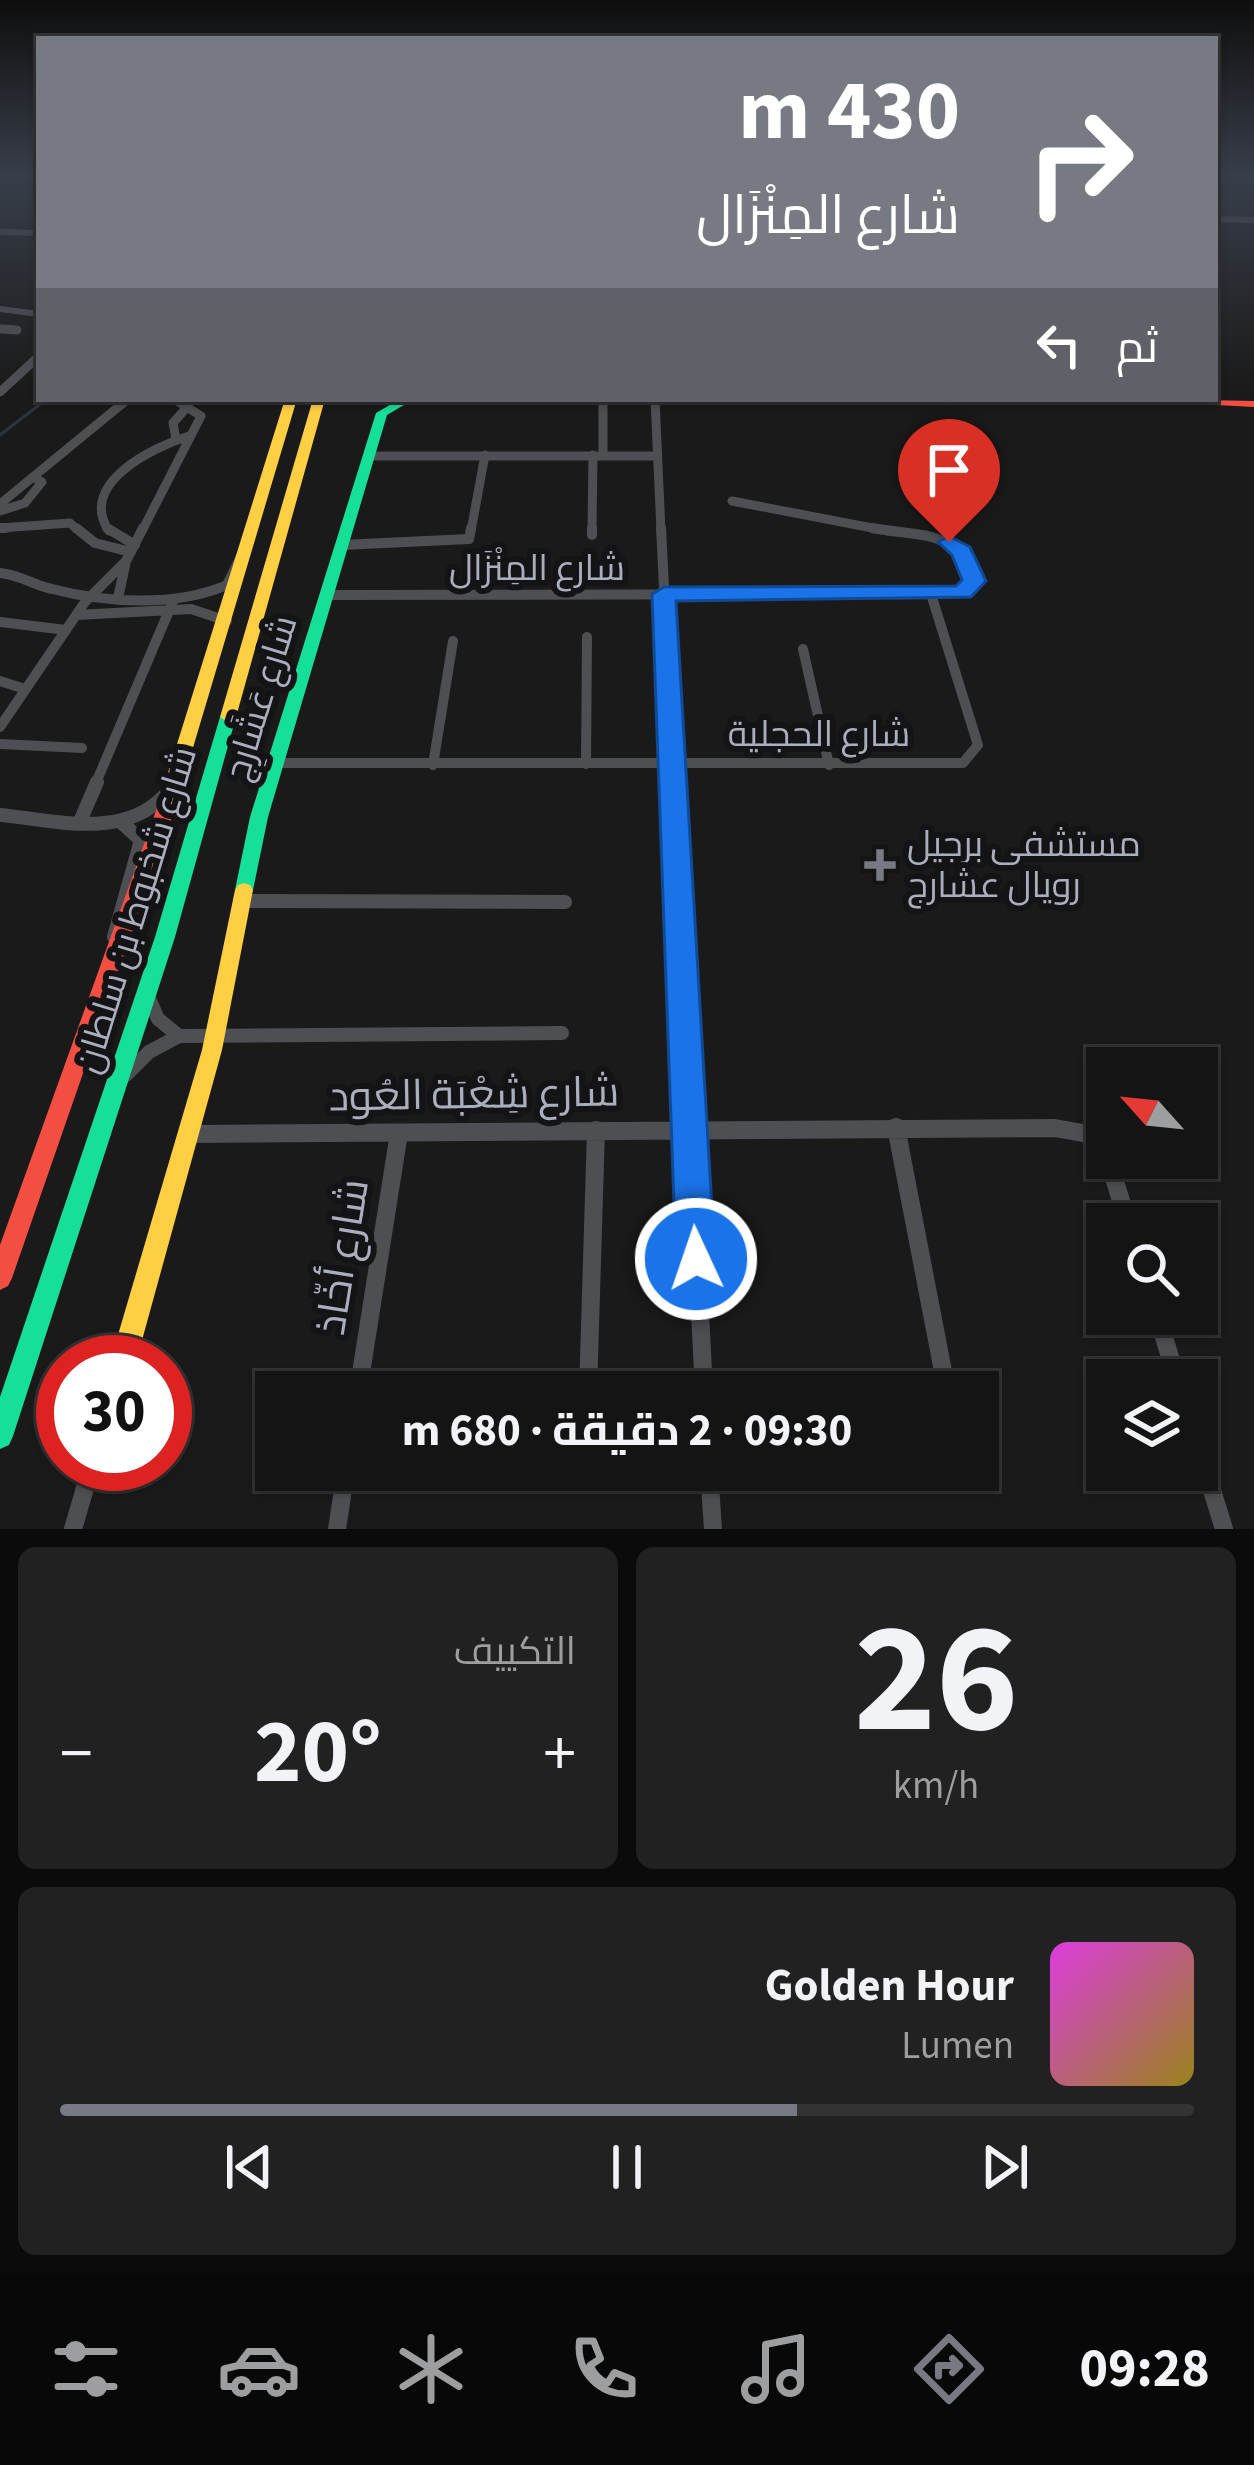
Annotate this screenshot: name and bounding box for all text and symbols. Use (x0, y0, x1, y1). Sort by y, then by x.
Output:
text: 430 m (738, 52, 960, 172)
icon: right (1002, 84, 1158, 240)
text: شارع المِنْزَال (696, 178, 960, 255)
icon: left (1026, 312, 1092, 378)
text: ثم (1116, 316, 1158, 380)
pin (898, 419, 1000, 542)
icon: arrive (916, 437, 982, 503)
street label: شارع المِنْزَال (449, 543, 625, 594)
street label: شارع عَشَارِج (212, 609, 310, 787)
street label: شارع الحجلية (728, 709, 910, 760)
street label: شارع شخبوط بن سلطان (62, 741, 210, 1079)
place label: مستشفى برجيل رويال عشارج (907, 819, 1141, 911)
marker: مستشفى برجيل رويال عشارج (864, 849, 896, 881)
north arrow (1086, 1047, 1218, 1179)
map controls (1086, 1047, 1218, 1491)
street label: شارع شِعْبَة العُود (328, 1062, 620, 1128)
street label: شارع أخّاذ (301, 1175, 385, 1339)
position arrow (633, 1196, 759, 1322)
button: search (1086, 1203, 1218, 1335)
speed limit sign: 30 (36, 1335, 192, 1491)
button: layers (1086, 1359, 1218, 1491)
text: 09:30 · 2 دقيقة · 680 m (402, 1399, 852, 1463)
text: 26 (854, 1569, 1018, 1791)
text: التكييف (454, 1624, 576, 1680)
text: 20° (254, 1689, 382, 1817)
text: − (60, 1707, 93, 1801)
text: + (543, 1707, 576, 1801)
text: km/h (893, 1758, 979, 1814)
text: Golden Hour (765, 1954, 1014, 2018)
text: Lumen (901, 2018, 1014, 2074)
icon: previous (216, 2134, 282, 2200)
icon: pause (594, 2134, 660, 2200)
icon: next (972, 2134, 1038, 2200)
icon: filters (44, 2327, 128, 2411)
icon: car (217, 2327, 301, 2411)
icon: climate (389, 2327, 473, 2411)
icon: phone (562, 2327, 646, 2411)
icon: music (734, 2327, 818, 2411)
icon: directions (907, 2327, 991, 2411)
text: 09:28 (1079, 2331, 1210, 2408)

